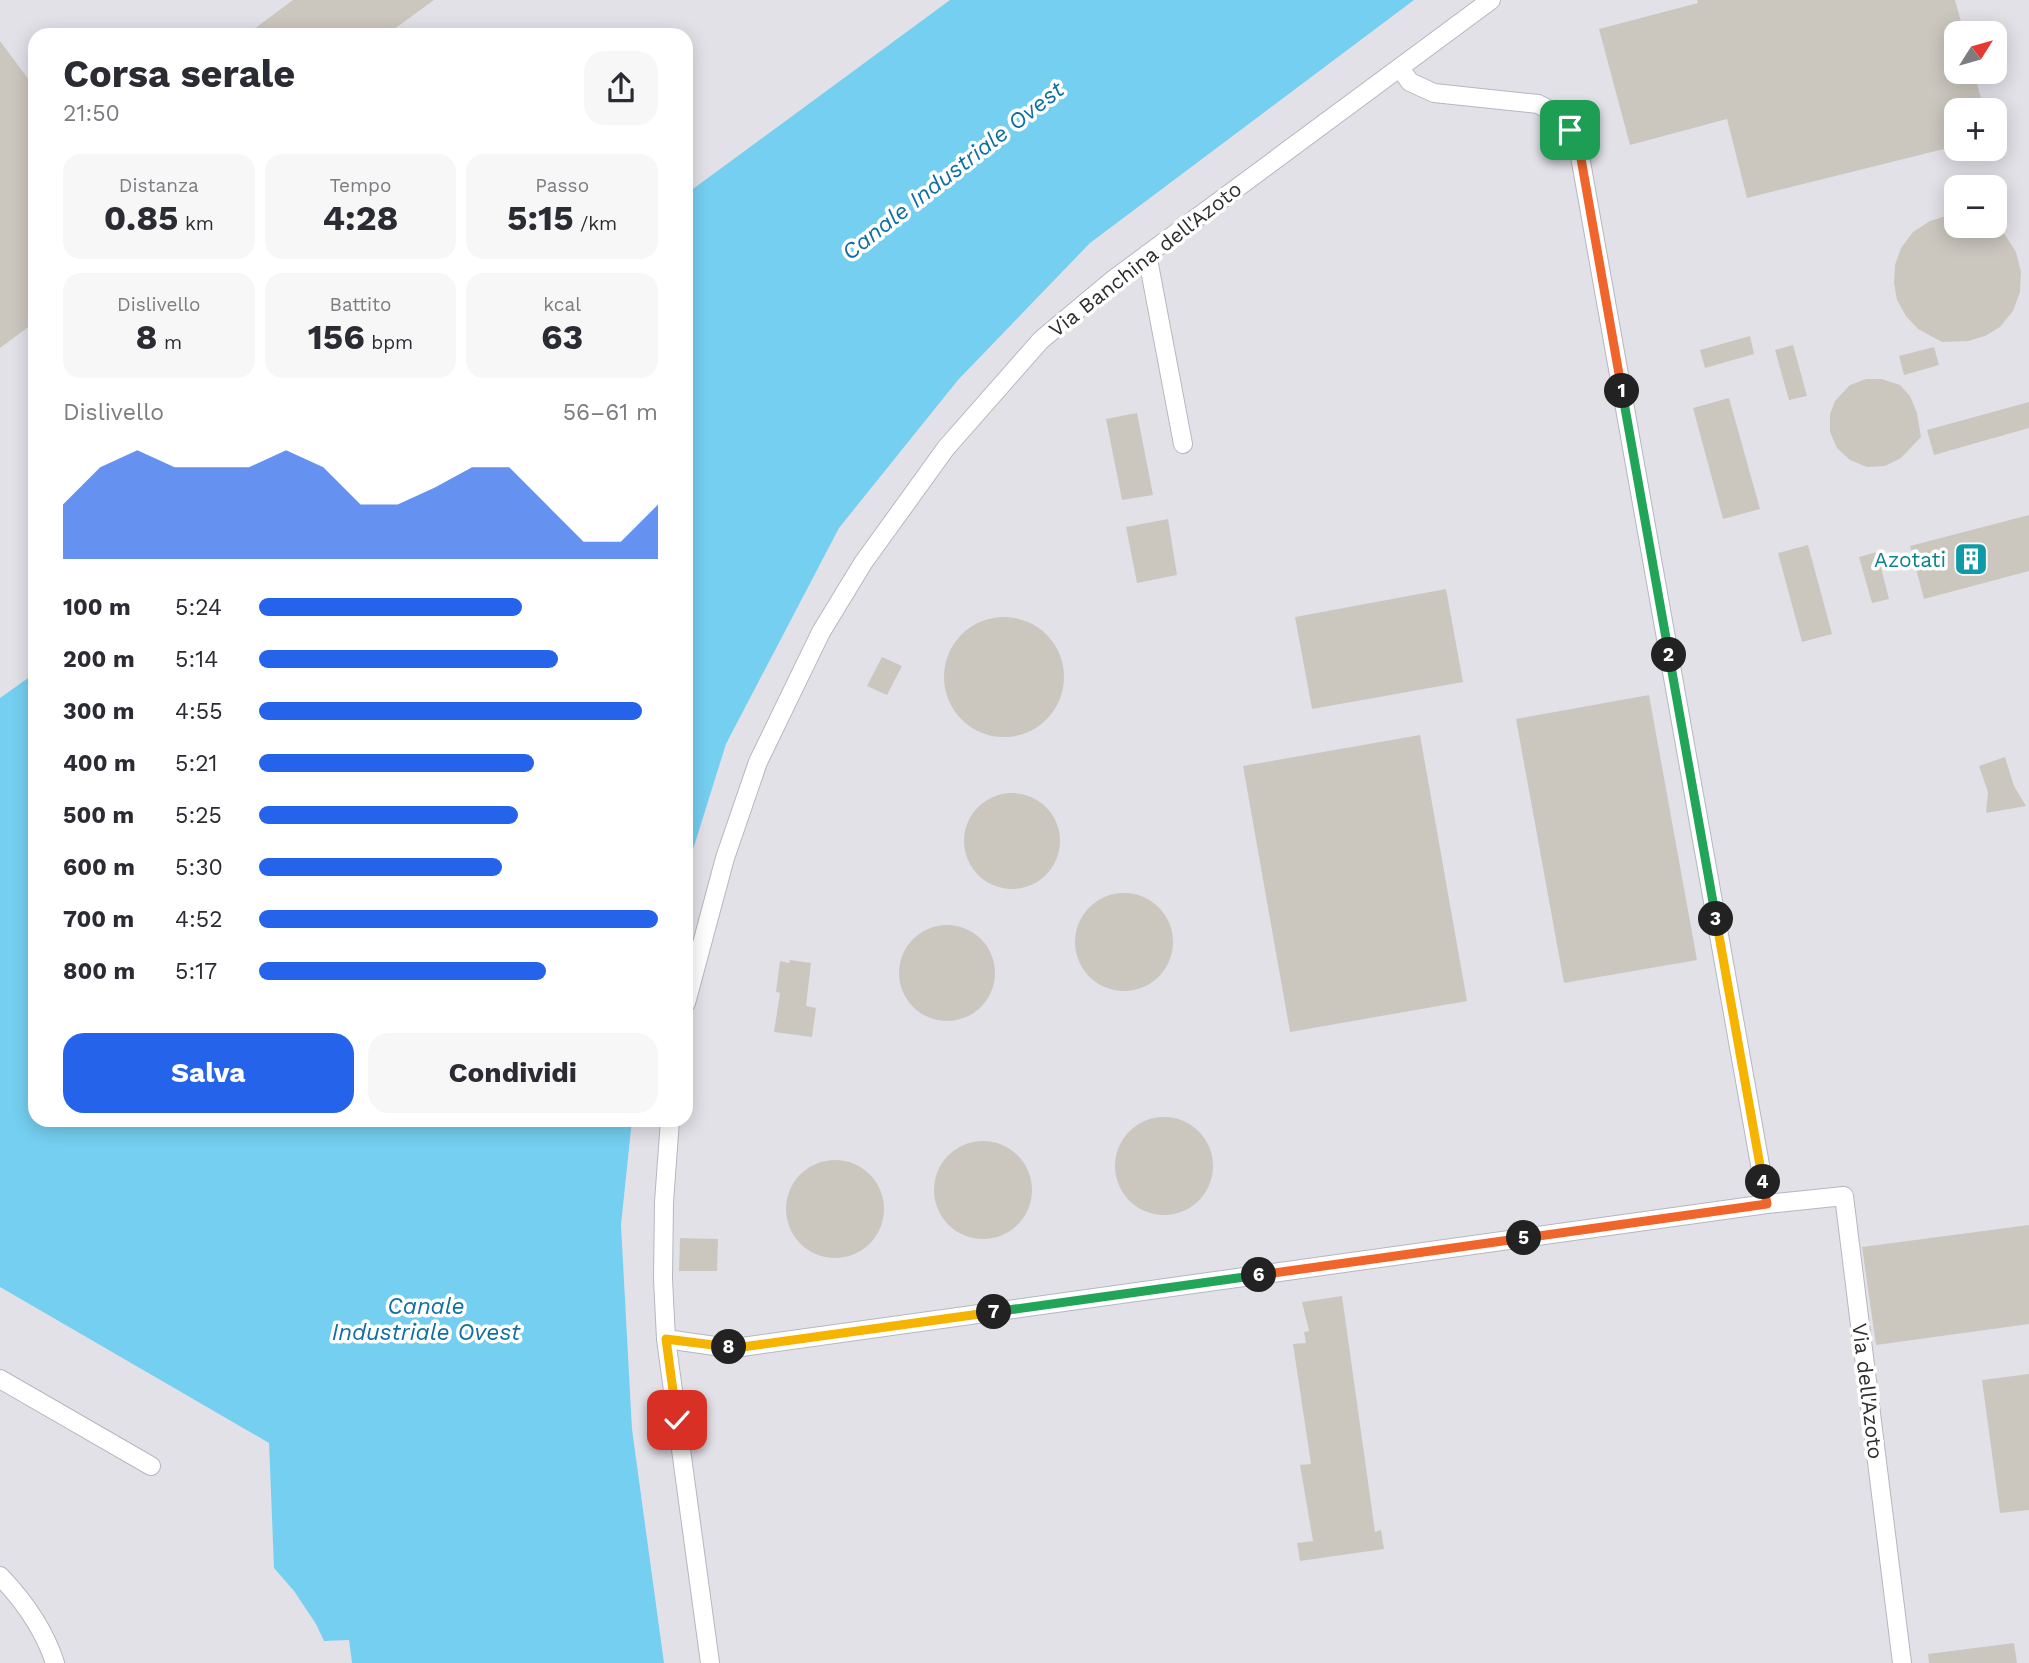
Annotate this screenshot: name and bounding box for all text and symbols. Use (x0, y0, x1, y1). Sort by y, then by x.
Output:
north arrow (1944, 21, 2007, 84)
map controls (1944, 21, 2007, 238)
button: share (584, 51, 658, 125)
text: Corsa serale (63, 52, 295, 96)
water label: Canale Industriale Ovest (837, 76, 1070, 266)
button: + (1944, 98, 2007, 161)
text: 21:50 (63, 100, 120, 127)
pin (1540, 100, 1600, 160)
icon: arrive (1551, 111, 1589, 149)
text: Distanza (119, 174, 199, 197)
text: Tempo (330, 174, 391, 197)
text: Passo (535, 174, 589, 197)
button: − (1944, 175, 2007, 238)
street label: Via Banchina dell'Azoto (1044, 176, 1246, 342)
text: 0.85 (104, 197, 179, 239)
text: 4:28 (322, 197, 398, 239)
text: 5:15 (507, 197, 574, 239)
text: km (179, 212, 214, 235)
text: /km (574, 212, 617, 235)
text: Dislivello (117, 293, 201, 316)
text: Battito (330, 293, 391, 316)
text: kcal (543, 293, 581, 316)
text: 8 (136, 316, 158, 358)
text: 156 (308, 316, 365, 358)
text: 63 (541, 316, 583, 358)
text: m (158, 331, 182, 354)
text: bpm (365, 331, 413, 354)
pin: 1 (1604, 374, 1640, 408)
text: 1 (1617, 379, 1626, 402)
text: Dislivello (63, 399, 164, 426)
text: 56–61 m (563, 399, 658, 426)
building icon: Azotati (1952, 540, 1990, 578)
place label: Azotati (1874, 547, 1946, 572)
text: 100 m (63, 594, 131, 621)
text: 5:24 (175, 594, 222, 621)
pin: 2 (1652, 638, 1686, 672)
text: 2 (1663, 643, 1674, 666)
text: 200 m (63, 646, 135, 673)
text: 5:14 (175, 646, 218, 673)
text: 300 m (63, 698, 134, 725)
text: 4:55 (175, 698, 223, 725)
text: 400 m (63, 750, 136, 777)
text: 5:21 (175, 750, 218, 777)
text: 500 m (63, 802, 134, 829)
text: 5:25 (175, 802, 222, 829)
text: 600 m (63, 854, 135, 881)
text: 5:30 (175, 854, 223, 881)
pin: 3 (1698, 902, 1734, 936)
text: 700 m (63, 906, 134, 933)
text: 4:52 (175, 906, 223, 933)
text: 3 (1710, 907, 1721, 930)
text: 800 m (63, 958, 135, 985)
text: 5:17 (175, 958, 217, 985)
button: Salva (63, 1033, 354, 1113)
button: Condividi (368, 1033, 658, 1113)
pin: 4 (1746, 1164, 1780, 1200)
text: 4 (1756, 1170, 1769, 1193)
pin: 5 (1506, 1220, 1542, 1256)
text: 5 (1518, 1226, 1529, 1249)
pin: 6 (1242, 1258, 1276, 1292)
text: 6 (1253, 1263, 1264, 1286)
water label: Canale Industriale Ovest (332, 1293, 521, 1346)
pin: 7 (976, 1294, 1012, 1330)
text: 7 (988, 1300, 999, 1323)
street label: Via dell'Azoto (1847, 1322, 1889, 1460)
pin: 8 (712, 1330, 746, 1364)
text: 8 (723, 1335, 734, 1358)
pin (647, 1390, 707, 1450)
icon: check (658, 1401, 696, 1439)

